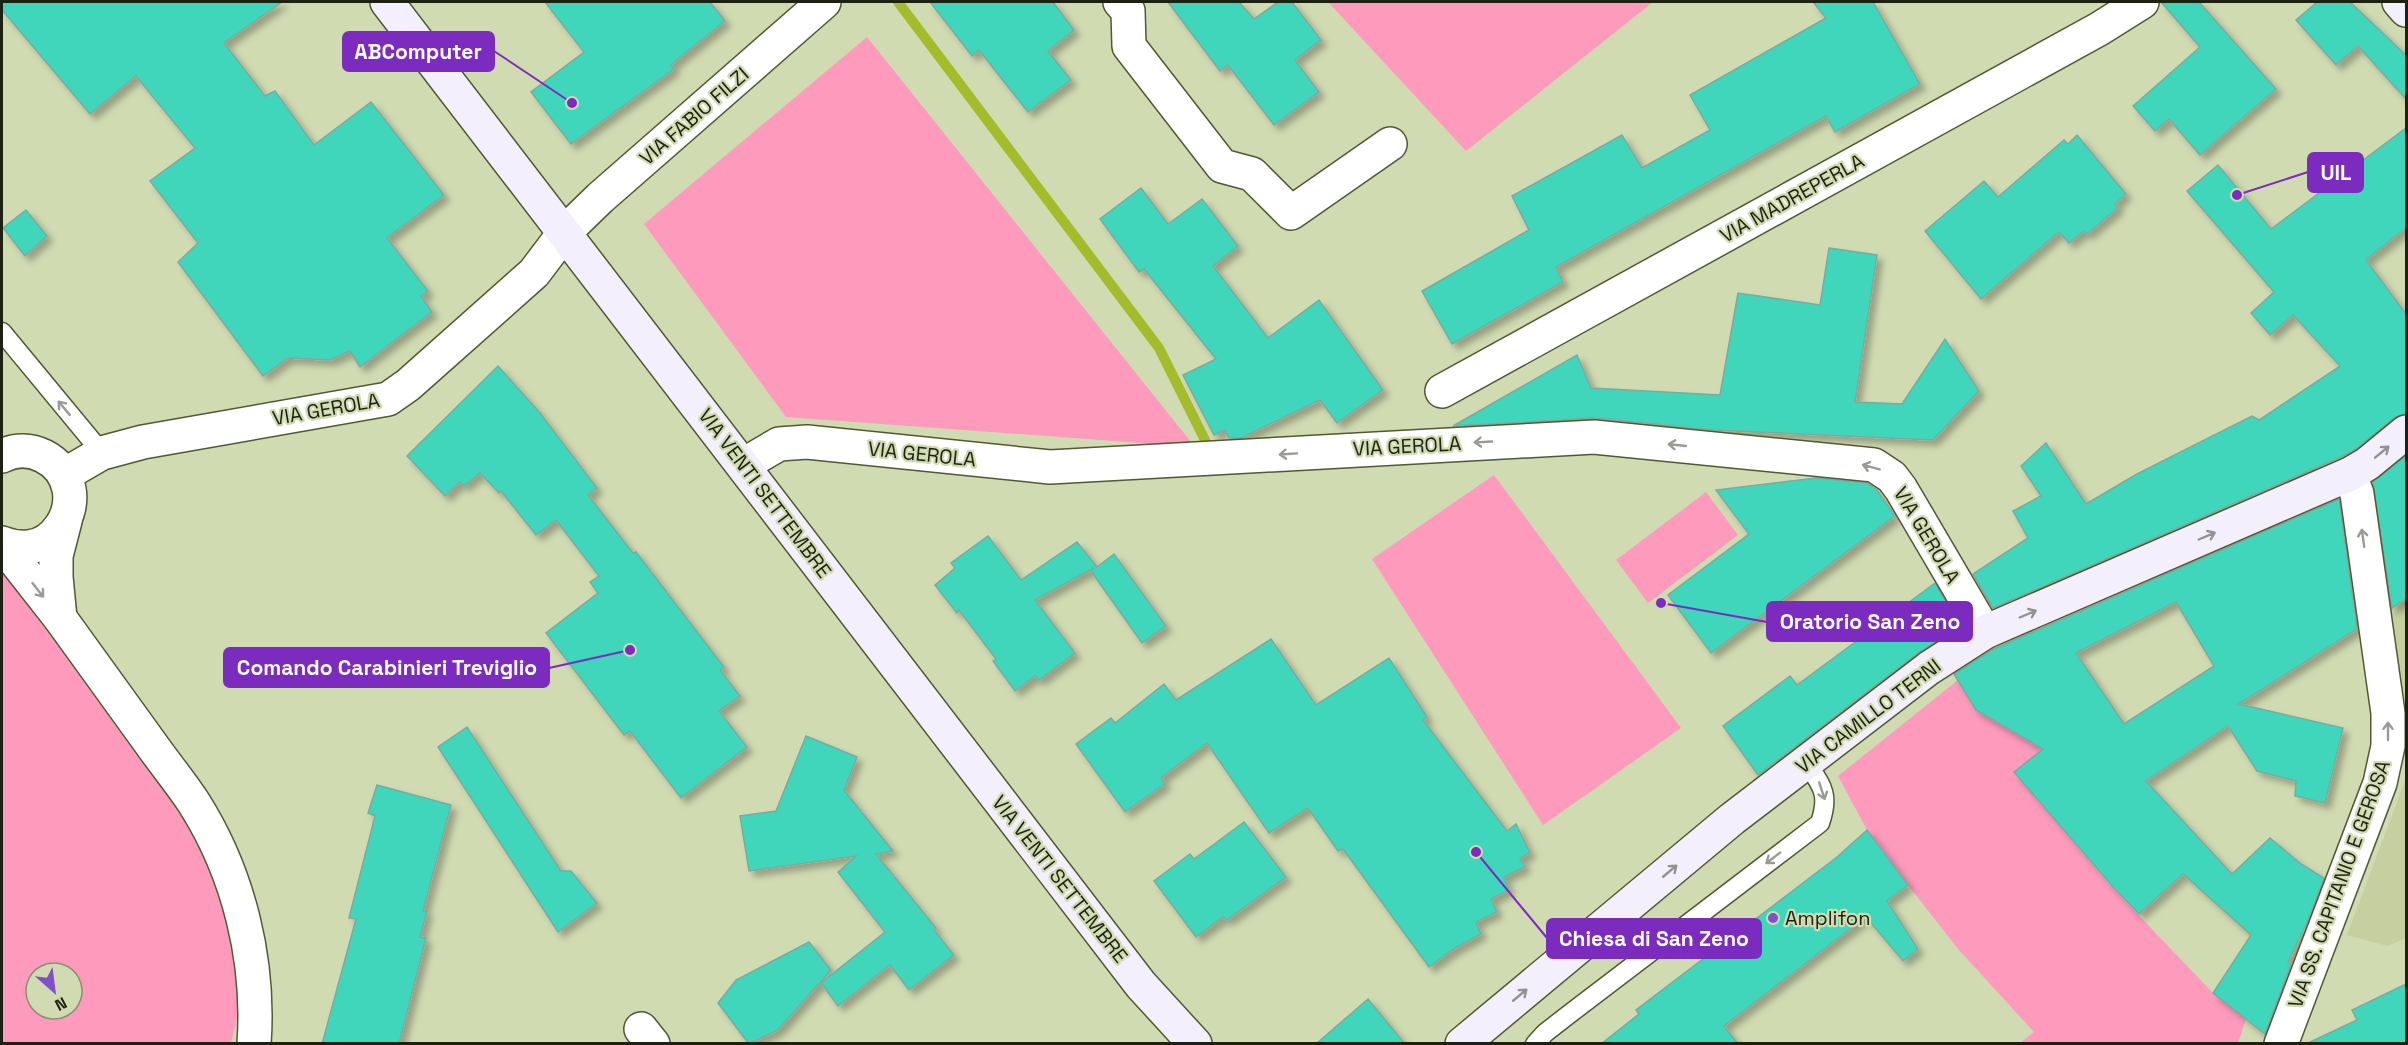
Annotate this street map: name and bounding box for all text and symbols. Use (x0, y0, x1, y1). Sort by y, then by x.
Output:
callout: ABComputer (343, 32, 494, 71)
text: ABComputer (354, 38, 482, 65)
street label: VIA FABIO FILZI (634, 61, 754, 171)
street label: VIA MADREPERLA (1715, 147, 1869, 248)
callout: UIL (2308, 153, 2363, 192)
text: UIL (2320, 159, 2352, 186)
street label: VIA GEROLA (270, 387, 382, 431)
one-way arrow (58, 400, 71, 416)
street label: VIA VENTI SETTEMBRE (693, 403, 837, 583)
street label: VIA GEROLA (1352, 430, 1462, 462)
street label: VIA GEROLA (867, 435, 978, 473)
one-way arrow (1473, 436, 1493, 447)
one-way arrow (1668, 439, 1688, 450)
one-way arrow (2374, 445, 2390, 458)
one-way arrow (1279, 448, 1299, 459)
one-way arrow (1862, 460, 1881, 472)
street label: VIA GEROLA (1888, 482, 1966, 589)
one-way arrow (2358, 528, 2369, 548)
one-way arrow (2197, 530, 2216, 541)
one-way arrow (31, 582, 44, 598)
callout: Oratorio San Zeno (1767, 602, 1972, 641)
text: Oratorio San Zeno (1780, 608, 1960, 635)
one-way arrow (2018, 608, 2037, 619)
callout: Comando Carabinieri Treviglio (224, 648, 549, 687)
street label: VIA CAMILLO TERNI (1790, 653, 1946, 779)
text: Comando Carabinieri Treviglio (237, 654, 537, 681)
one-way arrow (2382, 722, 2394, 742)
street label: VIA SS. CAPITANIO E GEROSA (2282, 756, 2396, 1012)
one-way arrow (1817, 781, 1828, 800)
street label: VIA VENTI SETTEMBRE (986, 790, 1134, 968)
one-way arrow (1766, 852, 1782, 865)
one-way arrow (1662, 864, 1677, 878)
place label: Amplifon (1785, 905, 1870, 931)
marker: Amplifon (1766, 911, 1780, 925)
callout: Chiesa di San Zeno (1547, 919, 1761, 958)
text: Chiesa di San Zeno (1559, 925, 1749, 952)
north arrow (24, 961, 84, 1021)
one-way arrow (1512, 988, 1527, 1002)
text: N (51, 992, 70, 1016)

